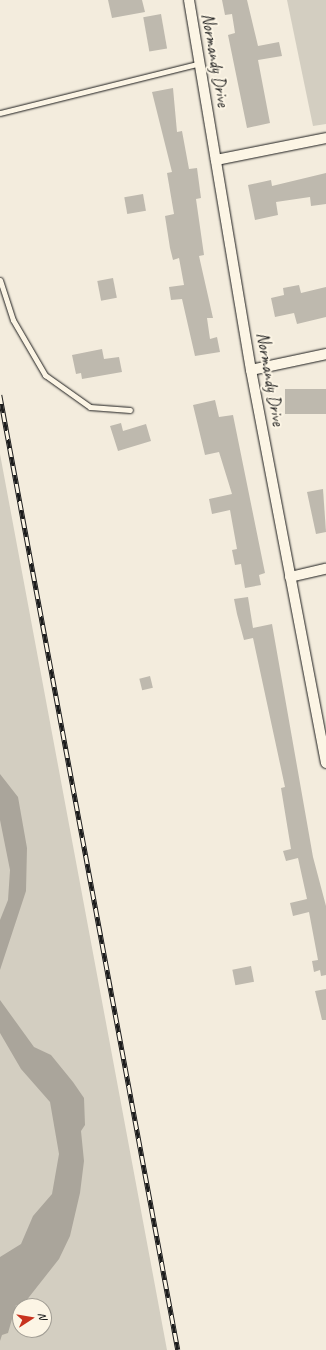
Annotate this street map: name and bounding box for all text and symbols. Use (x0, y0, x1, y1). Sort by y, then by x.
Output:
street label: Normandy Drive (197, 12, 233, 108)
street label: Normandy Drive (252, 331, 288, 427)
north arrow (12, 1298, 52, 1338)
text: N (35, 1311, 50, 1321)

